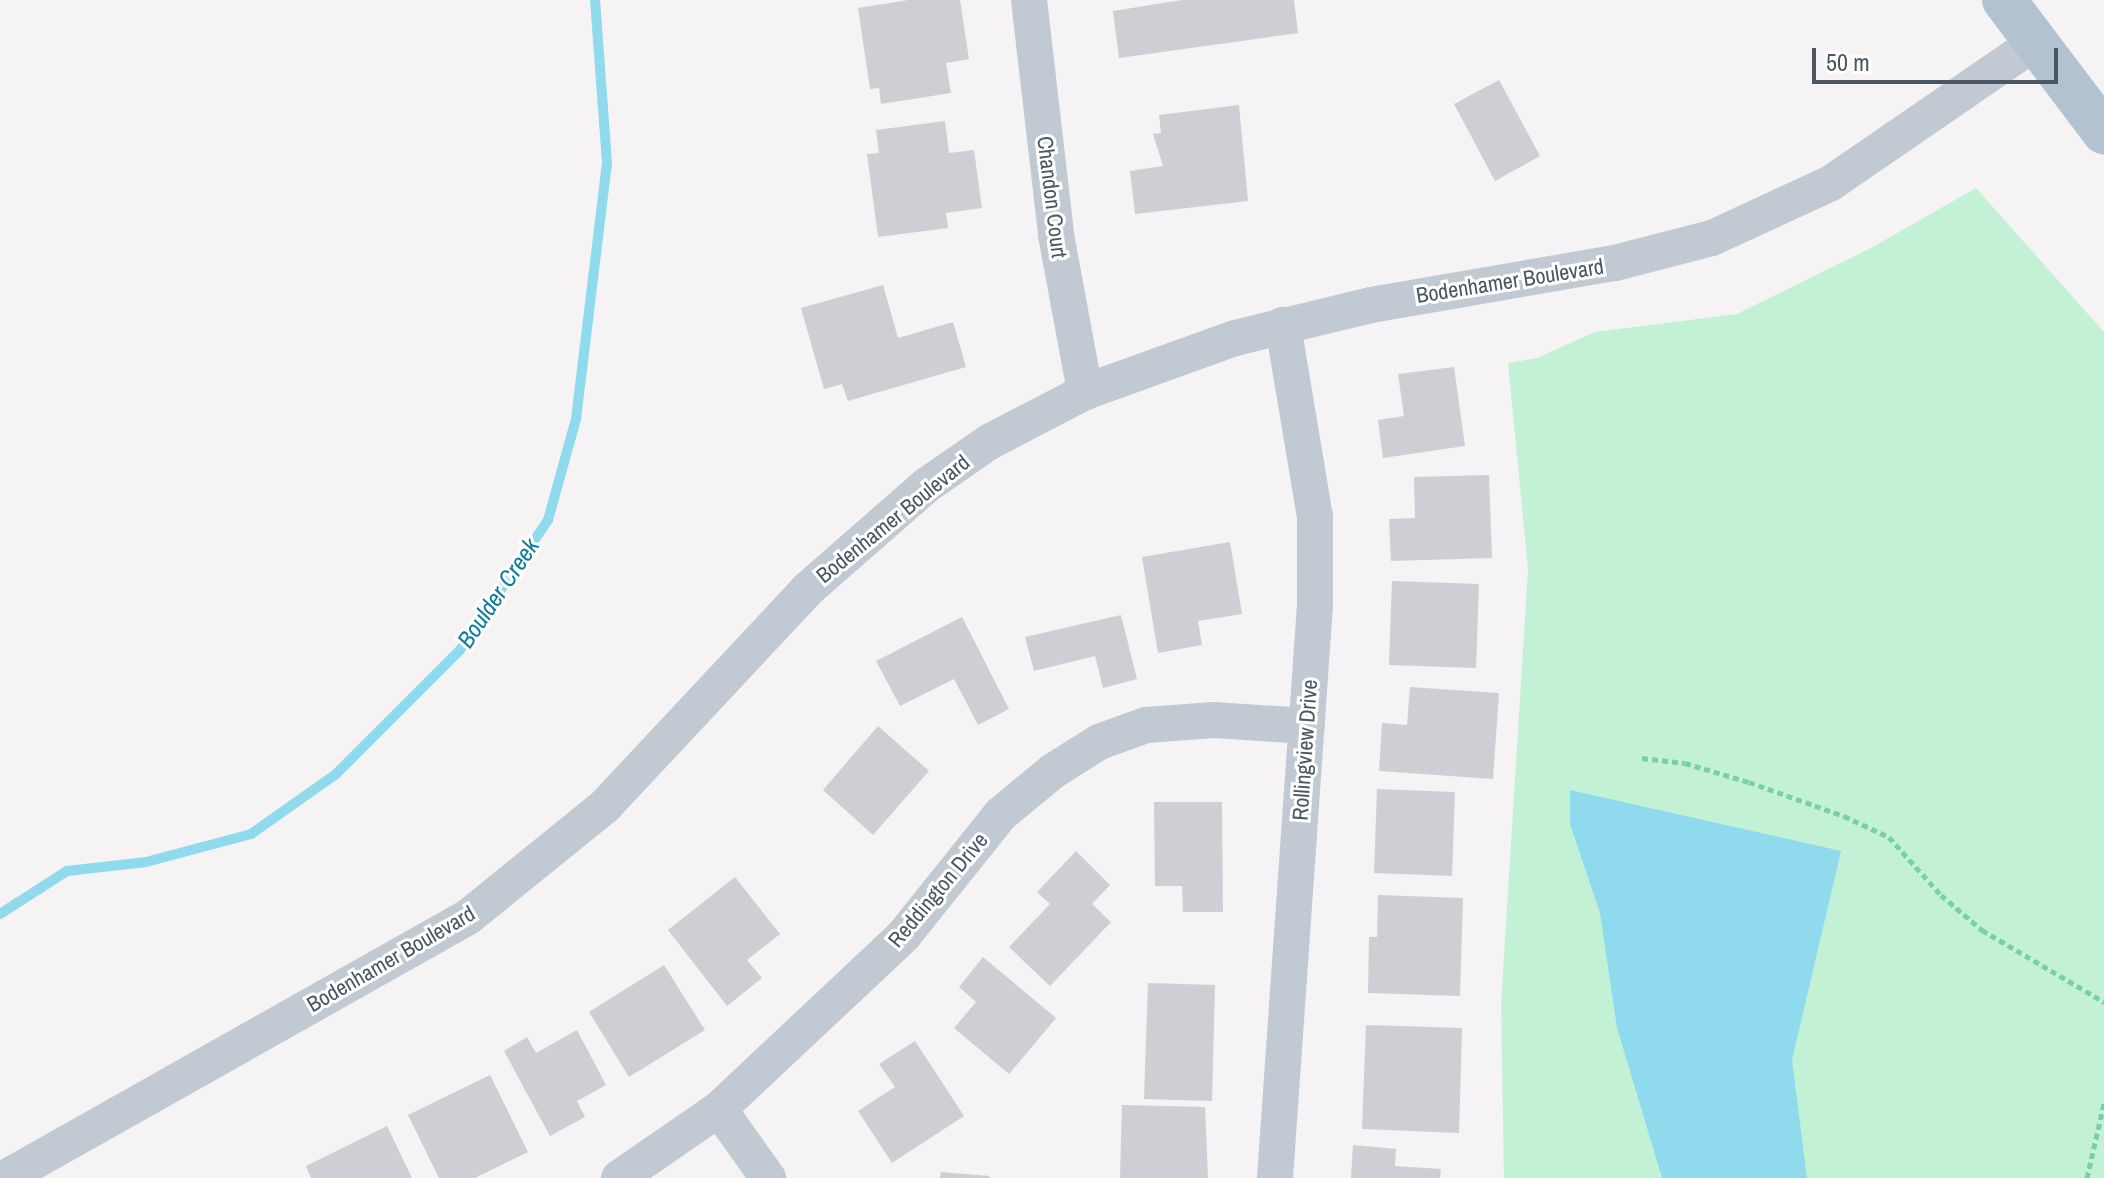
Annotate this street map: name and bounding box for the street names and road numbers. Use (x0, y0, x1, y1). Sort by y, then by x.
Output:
street label: Chandon Court (1031, 135, 1073, 259)
street label: Bodenhamer Boulevard (1414, 253, 1606, 309)
street label: Bodenhamer Boulevard (811, 449, 975, 589)
street label: Rollingview Drive (1287, 679, 1323, 821)
street label: Reddington Drive (882, 827, 994, 953)
street label: Bodenhamer Boulevard (302, 900, 480, 1018)

